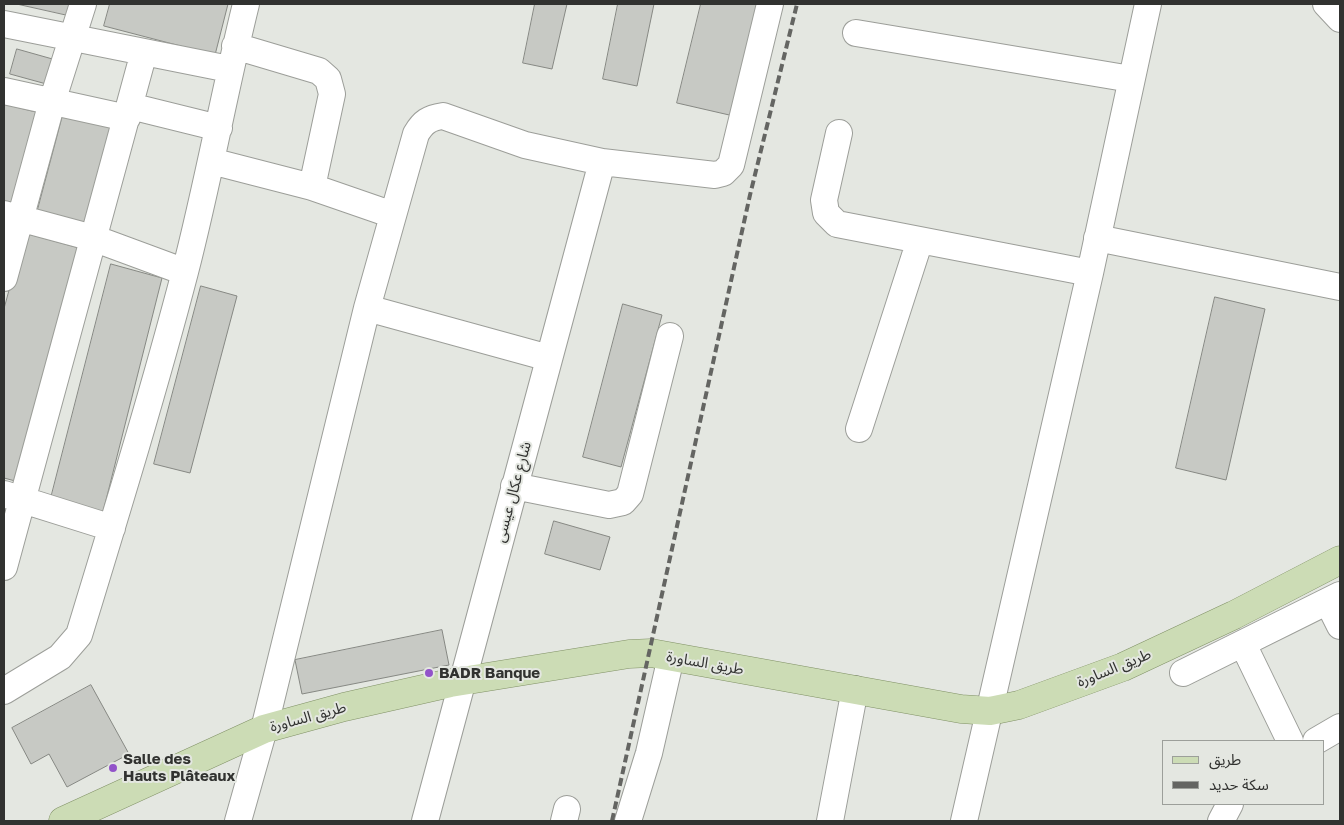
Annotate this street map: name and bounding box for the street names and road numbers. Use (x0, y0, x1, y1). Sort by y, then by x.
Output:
street label: شارع عكال عيسى (491, 440, 535, 544)
street label: طريق الساورة (1074, 645, 1154, 691)
street label: طريق الساورة (665, 647, 745, 679)
street label: طريق الساورة (268, 698, 348, 736)

